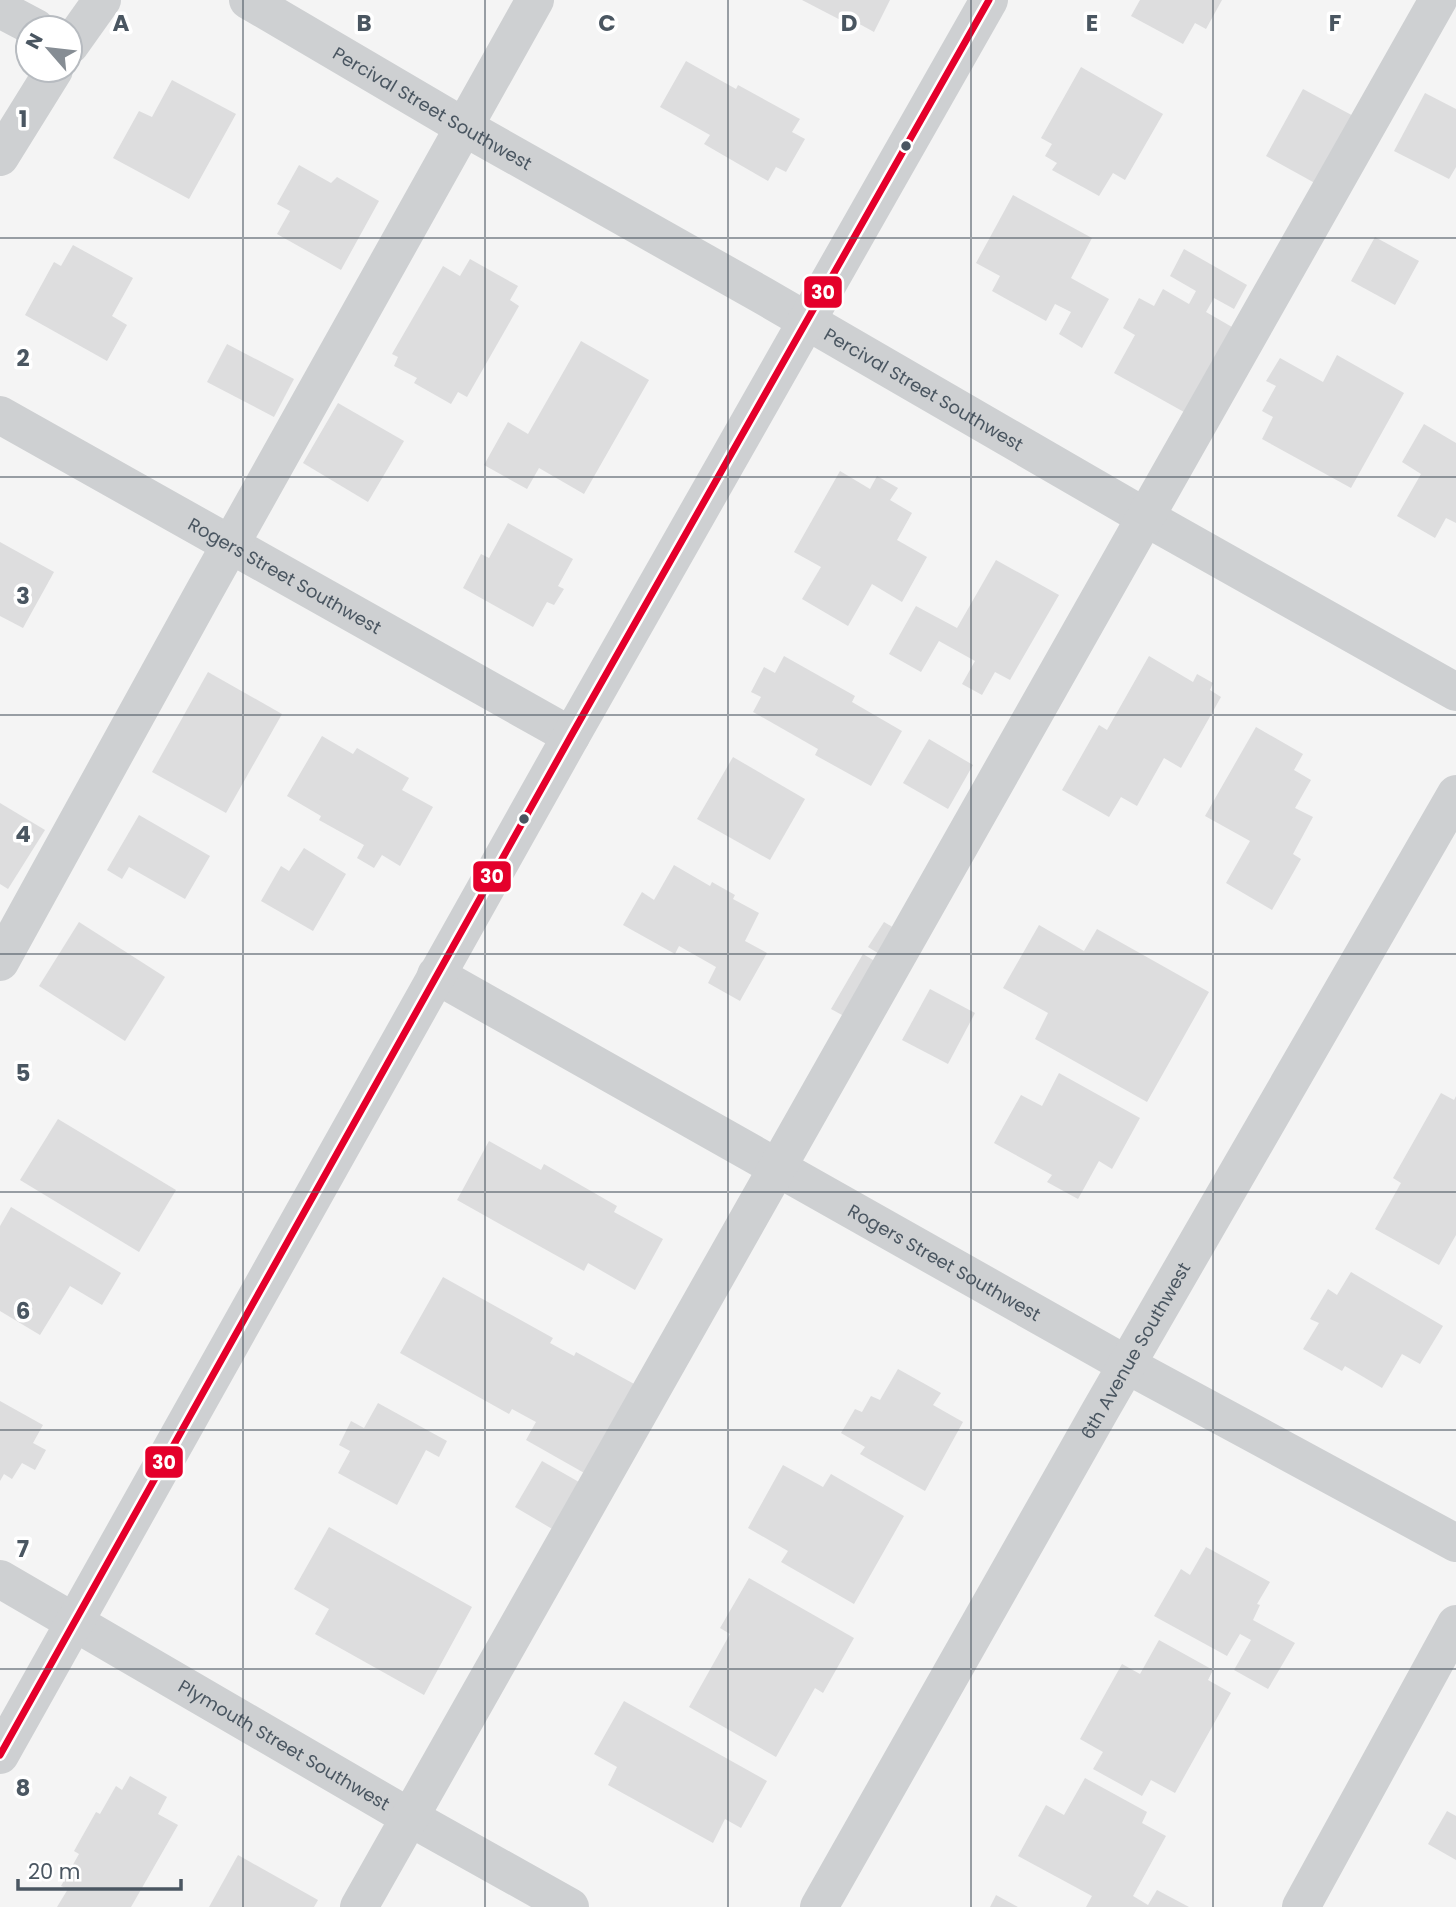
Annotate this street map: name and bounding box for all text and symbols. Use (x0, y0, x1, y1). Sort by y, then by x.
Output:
text: A (113, 7, 130, 39)
text: B (356, 7, 372, 39)
text: C (598, 7, 616, 39)
text: D (841, 7, 857, 39)
text: E (1086, 7, 1098, 39)
text: F (1329, 7, 1341, 39)
north arrow (14, 14, 84, 84)
text: N (19, 29, 50, 54)
street label: Percival Street Southwest (329, 40, 537, 176)
text: 1 (19, 103, 27, 135)
unlabelled marker (899, 139, 913, 153)
line badge: 30 (803, 275, 843, 309)
text: 30 (811, 279, 835, 306)
street label: Percival Street Southwest (820, 321, 1028, 457)
text: 2 (16, 342, 30, 374)
street label: Rogers Street Southwest (184, 511, 386, 640)
text: 3 (16, 580, 30, 612)
unlabelled marker (517, 812, 531, 826)
text: 4 (15, 818, 31, 850)
line badge: 30 (472, 860, 512, 893)
text: 30 (480, 863, 504, 890)
text: 5 (16, 1057, 30, 1089)
street label: Rogers Street Southwest (844, 1198, 1046, 1327)
street label: 6th Avenue Southwest (1074, 1257, 1196, 1444)
text: 6 (16, 1295, 30, 1327)
line badge: 30 (144, 1445, 184, 1479)
text: 30 (152, 1449, 176, 1476)
text: 7 (17, 1533, 29, 1565)
street label: Plymouth Street Southwest (174, 1673, 395, 1816)
text: 8 (16, 1772, 30, 1804)
scale bar (18, 1848, 180, 1892)
text: 20 m (28, 1857, 81, 1886)

